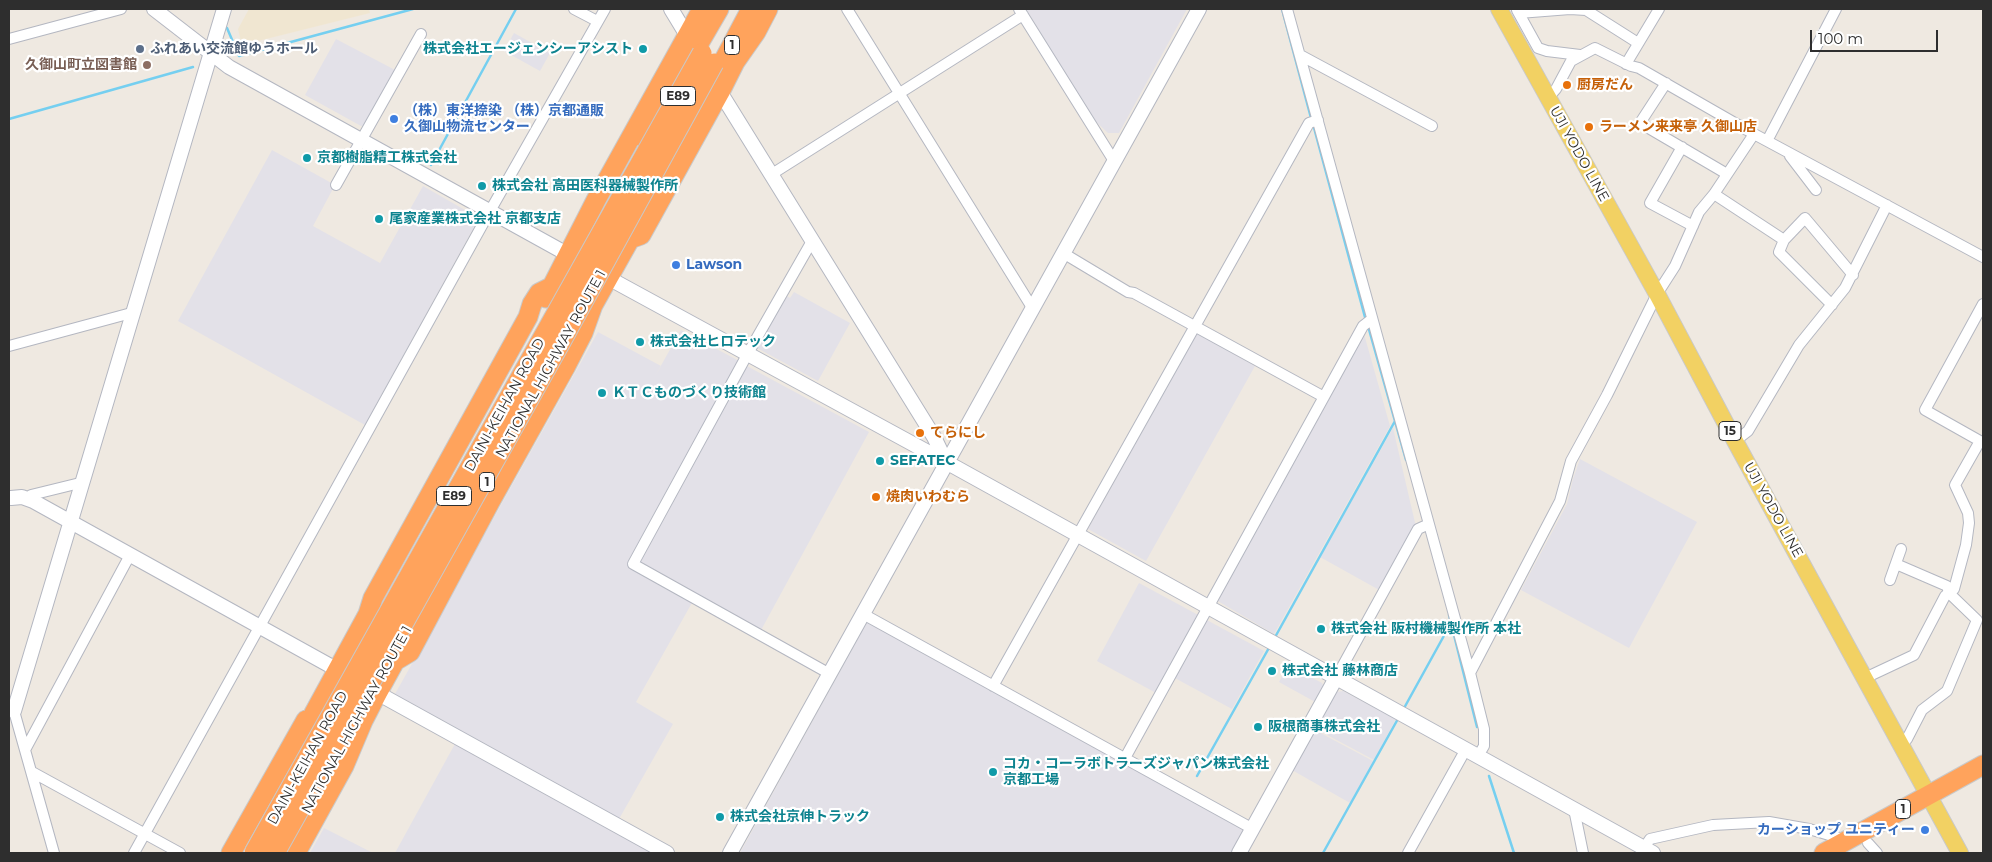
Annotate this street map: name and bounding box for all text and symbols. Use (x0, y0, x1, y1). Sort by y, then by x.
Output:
scale bar (1812, 20, 1940, 52)
text: 100 m (1818, 29, 1863, 48)
road number: 1 (724, 36, 740, 54)
place label: ふれあい交流館ゆうホール (150, 41, 318, 57)
place label: 株式会社エージェンシーアシスト (423, 41, 633, 57)
marker: ふれあい交流館ゆうホール (134, 43, 146, 55)
marker: 株式会社エージェンシーアシスト (637, 43, 649, 55)
place label: 久御山町立図書館 (25, 57, 137, 73)
marker: 久御山町立図書館 (141, 59, 153, 71)
place label: 厨房だん (1577, 77, 1633, 93)
marker: 厨房だん (1561, 79, 1573, 91)
road number: E89 (660, 86, 696, 105)
place label: （株）東洋捺染 （株）京都通販 久御山物流センター (404, 103, 604, 136)
street label: UJI YODO LINE (1546, 103, 1612, 205)
marker: （株）東洋捺染 （株）京都通販 久御山物流センター (388, 113, 400, 125)
place label: ラーメン来来亭 久御山店 (1599, 119, 1757, 135)
marker: ラーメン来来亭 久御山店 (1583, 121, 1595, 133)
place label: 京都樹脂精工株式会社 (317, 150, 457, 166)
marker: 京都樹脂精工株式会社 (301, 152, 313, 164)
place label: 株式会社 高田医科器械製作所 (492, 178, 678, 194)
marker: 株式会社 高田医科器械製作所 (476, 180, 488, 192)
place label: 尾家産業株式会社 京都支店 (389, 211, 561, 227)
marker: 尾家産業株式会社 京都支店 (373, 213, 385, 225)
place label: Lawson (686, 257, 742, 273)
marker: Lawson (670, 259, 682, 271)
street label: NATIONAL HIGHWAY ROUTE 1 (492, 267, 610, 461)
place label: 株式会社ヒロテック (650, 334, 776, 350)
street label: DAINI-KEIHAN ROAD (461, 335, 549, 475)
marker: 株式会社ヒロテック (634, 336, 646, 348)
place label: ＫＴＣものづくり技術館 (612, 385, 766, 401)
marker: ＫＴＣものづくり技術館 (596, 387, 608, 399)
road number: 15 (1719, 422, 1741, 441)
place label: てらにし (930, 425, 986, 441)
marker: てらにし (914, 427, 926, 439)
place label: SEFATEC (890, 453, 955, 469)
marker: SEFATEC (874, 455, 886, 467)
street label: UJI YODO LINE (1740, 459, 1806, 561)
road number: 1 (480, 472, 494, 492)
road number: E89 (436, 486, 472, 506)
place label: 焼肉いわむら (886, 489, 970, 505)
marker: 焼肉いわむら (870, 491, 882, 503)
place label: 株式会社 阪村機械製作所 本社 (1331, 621, 1521, 637)
street label: NATIONAL HIGHWAY ROUTE 1 (298, 623, 416, 817)
marker: 株式会社 阪村機械製作所 本社 (1315, 623, 1327, 635)
place label: 株式会社 藤林商店 (1282, 663, 1398, 679)
marker: 株式会社 藤林商店 (1266, 665, 1278, 677)
street label: DAINI-KEIHAN ROAD (264, 688, 352, 828)
place label: 阪根商事株式会社 (1268, 719, 1380, 735)
marker: 阪根商事株式会社 (1252, 721, 1264, 733)
place label: コカ・コーラボトラーズジャパン株式会社 京都工場 (1003, 756, 1269, 789)
marker: コカ・コーラボトラーズジャパン株式会社 京都工場 (987, 766, 999, 778)
road number: 1 (1896, 800, 1910, 819)
place label: 株式会社京伸トラック (730, 809, 870, 825)
marker: 株式会社京伸トラック (714, 811, 726, 823)
place label: カーショップ ユニティー (1757, 822, 1915, 838)
marker: カーショップ ユニティー (1919, 824, 1931, 836)

